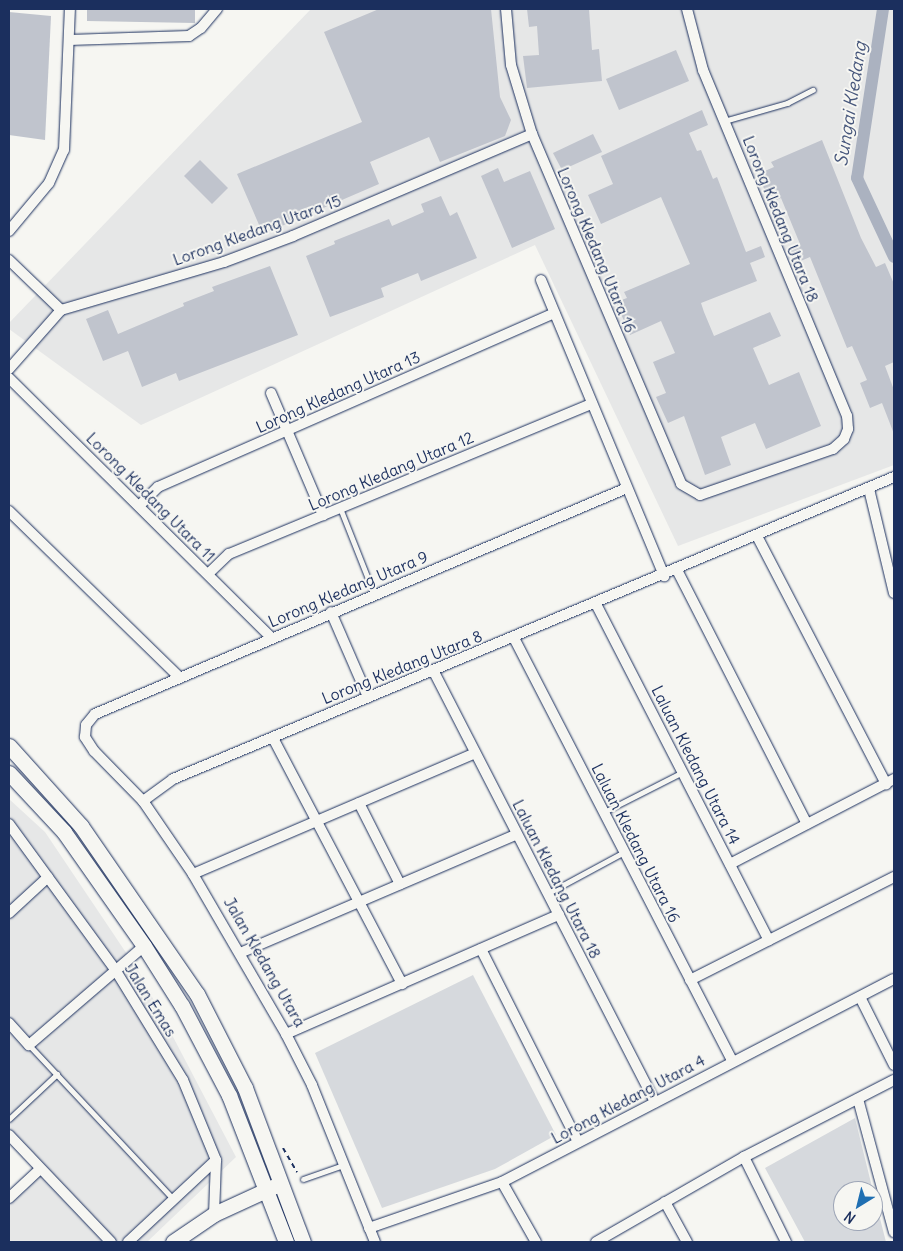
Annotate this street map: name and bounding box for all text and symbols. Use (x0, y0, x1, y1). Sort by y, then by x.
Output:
water label: Sungai Kledang (830, 40, 872, 168)
street label: Lorong Kledang Utara 18 (739, 133, 823, 305)
street label: Lorong Kledang Utara 16 (553, 164, 641, 336)
street label: Lorong Kledang Utara 15 (170, 191, 344, 269)
street label: Lorong Kledang Utara 13 (253, 347, 423, 437)
street label: Lorong Kledang Utara 11 (82, 428, 220, 566)
street label: Lorong Kledang Utara 12 (306, 428, 476, 514)
street label: Lorong Kledang Utara 9 (265, 547, 431, 631)
street label: Lorong Kledang Utara 8 (319, 626, 485, 708)
street label: Laluan Kledang Utara 14 (648, 682, 744, 848)
street label: Laluan Kledang Utara 16 (588, 760, 684, 926)
street label: Laluan Kledang Utara 18 (509, 796, 605, 962)
street label: Jalan Kledang Utara (220, 894, 310, 1030)
street label: Jalan Emas (121, 960, 181, 1040)
street label: Lorong Kledang Utara 4 (548, 1050, 708, 1148)
north arrow (833, 1181, 883, 1231)
text: N (841, 1207, 859, 1227)

